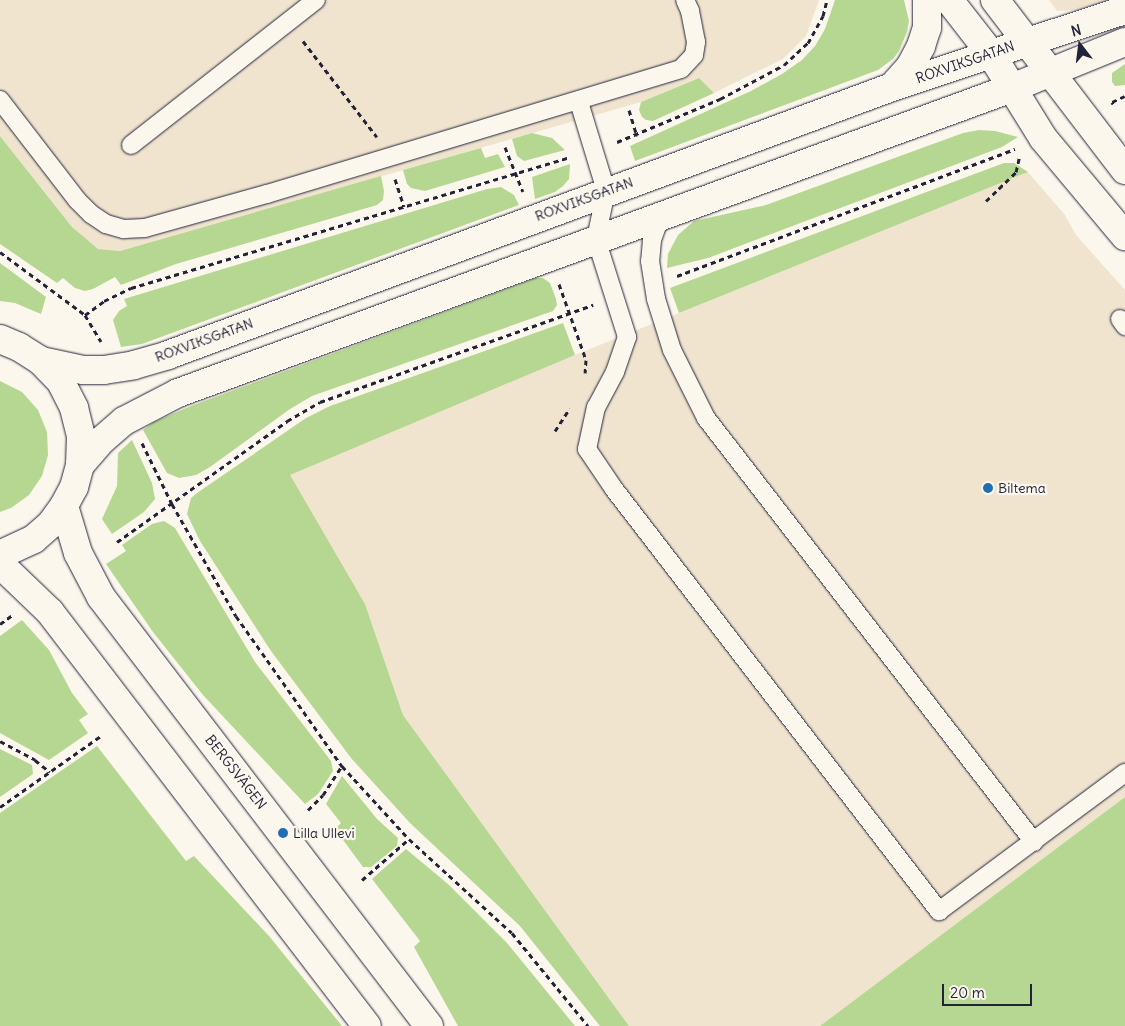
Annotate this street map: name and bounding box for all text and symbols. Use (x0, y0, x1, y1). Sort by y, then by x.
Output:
north arrow (1055, 20, 1105, 70)
text: N (1069, 21, 1083, 40)
street label: ROXVIKSGATAN (913, 37, 1017, 87)
street label: ROXVIKSGATAN (533, 173, 635, 225)
street label: ROXVIKSGATAN (153, 314, 255, 366)
place label: Biltema (998, 480, 1046, 496)
marker: Biltema (982, 482, 994, 494)
street label: BERGSVÄGEN (202, 732, 270, 812)
place label: Lilla Ullevi (293, 825, 355, 841)
marker: Lilla Ullevi (277, 827, 289, 839)
scale bar (945, 974, 1035, 1006)
text: 20 m (950, 983, 985, 1002)

